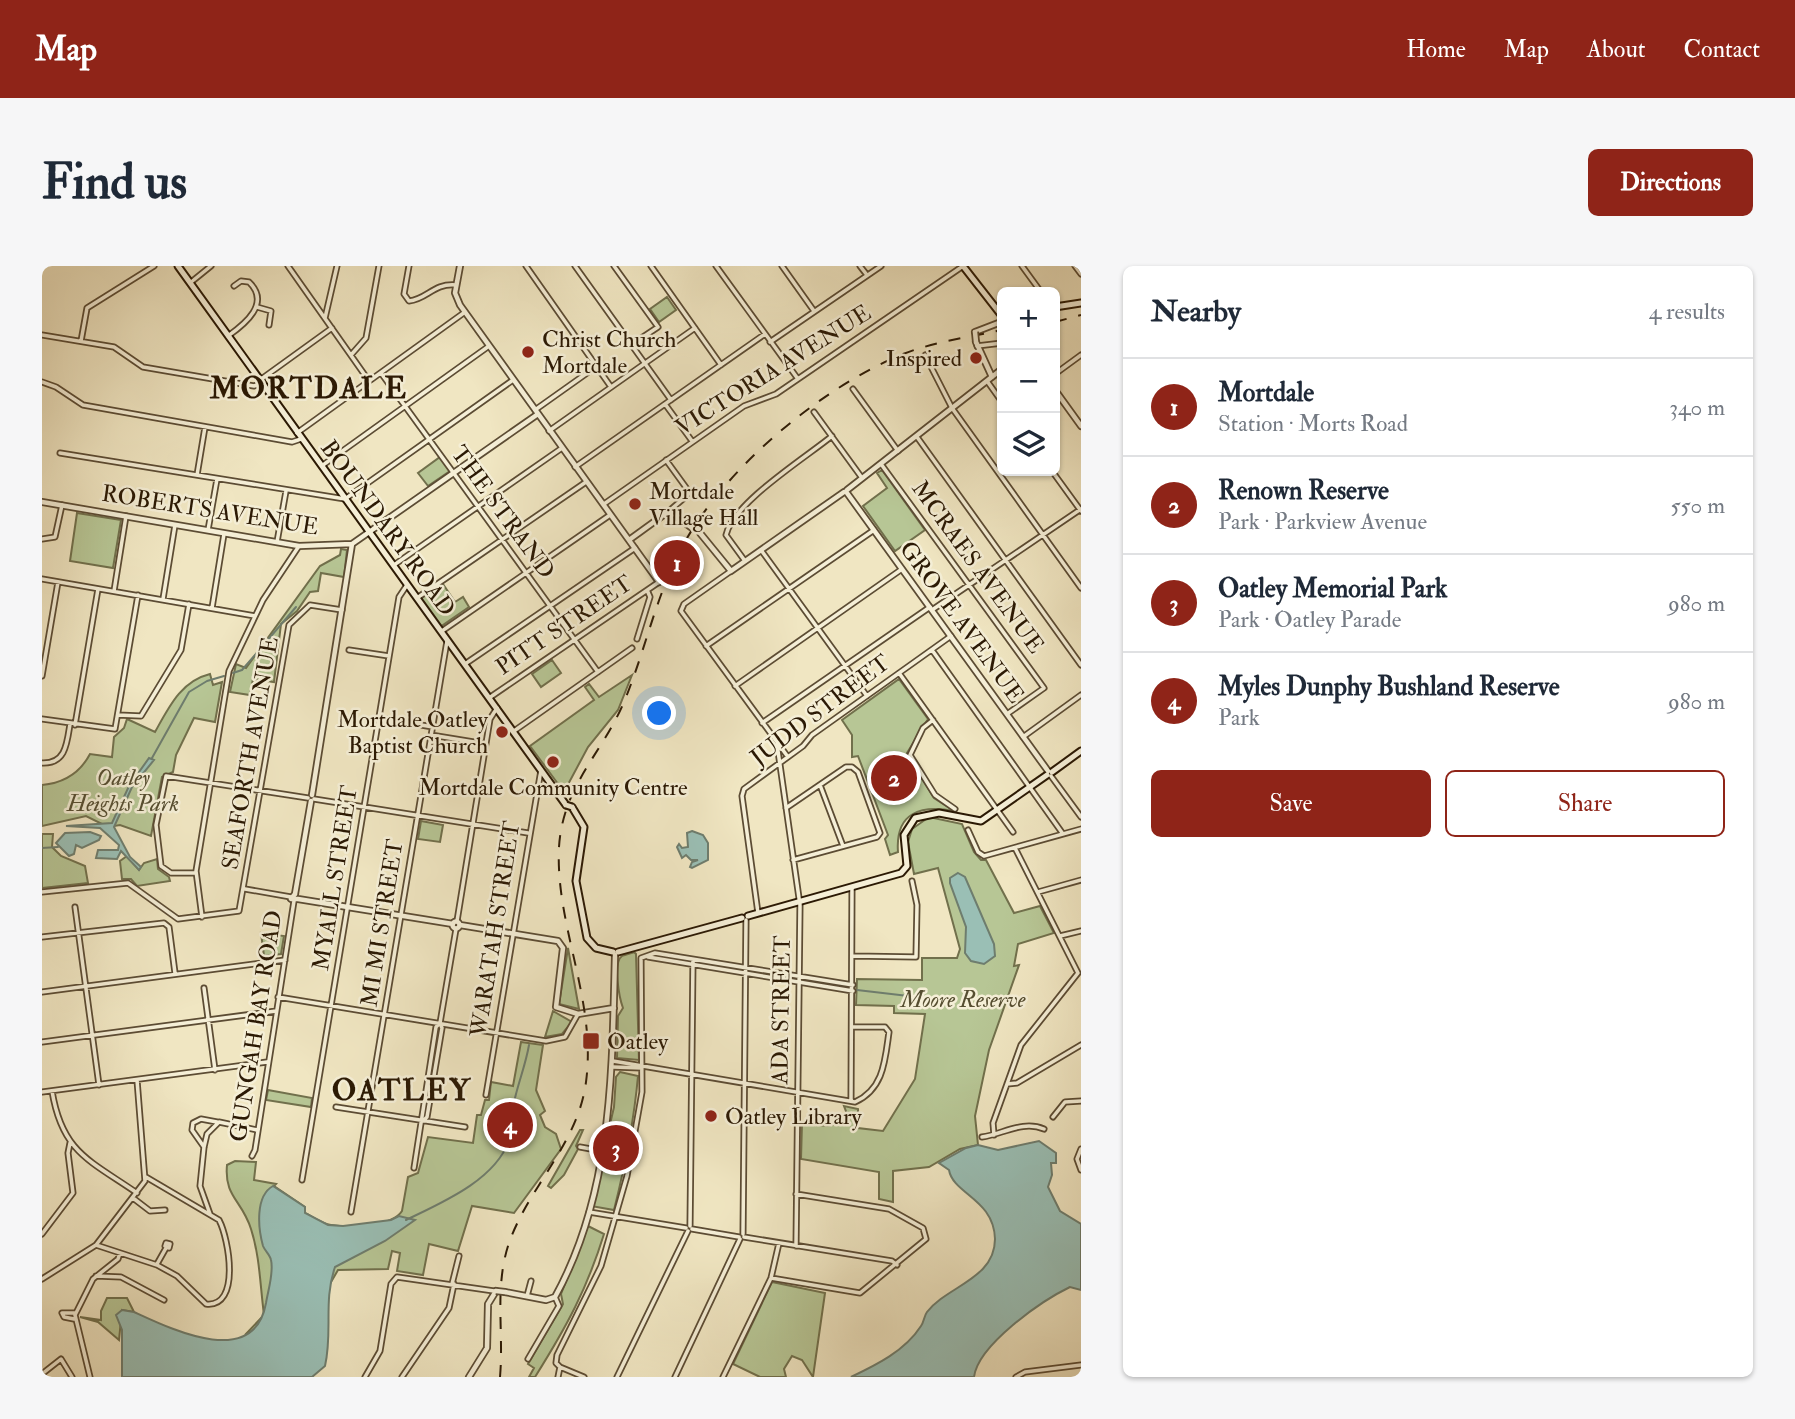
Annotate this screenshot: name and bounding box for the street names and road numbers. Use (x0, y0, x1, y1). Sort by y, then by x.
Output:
street label: VICTORIA AVENUE (670, 298, 876, 442)
street label: BOUNDARY ROAD (314, 434, 462, 622)
street label: THE STRAND (445, 440, 561, 584)
street label: MCRAES AVENUE (906, 475, 1050, 659)
street label: ROBERTS AVENUE (100, 479, 320, 541)
street label: GROVE AVENUE (893, 535, 1031, 709)
street label: PITT STREET (490, 569, 638, 681)
street label: SEAFORTH AVENUE (215, 634, 285, 872)
street label: JUDD STREET (744, 648, 896, 773)
street label: MYALL STREET (306, 783, 364, 973)
street label: WARATAH STREET (463, 819, 526, 1040)
street label: MI MI STREET (354, 837, 410, 1009)
street label: GUNGAH BAY ROAD (223, 908, 289, 1144)
street label: ADA STREET (765, 935, 797, 1086)

